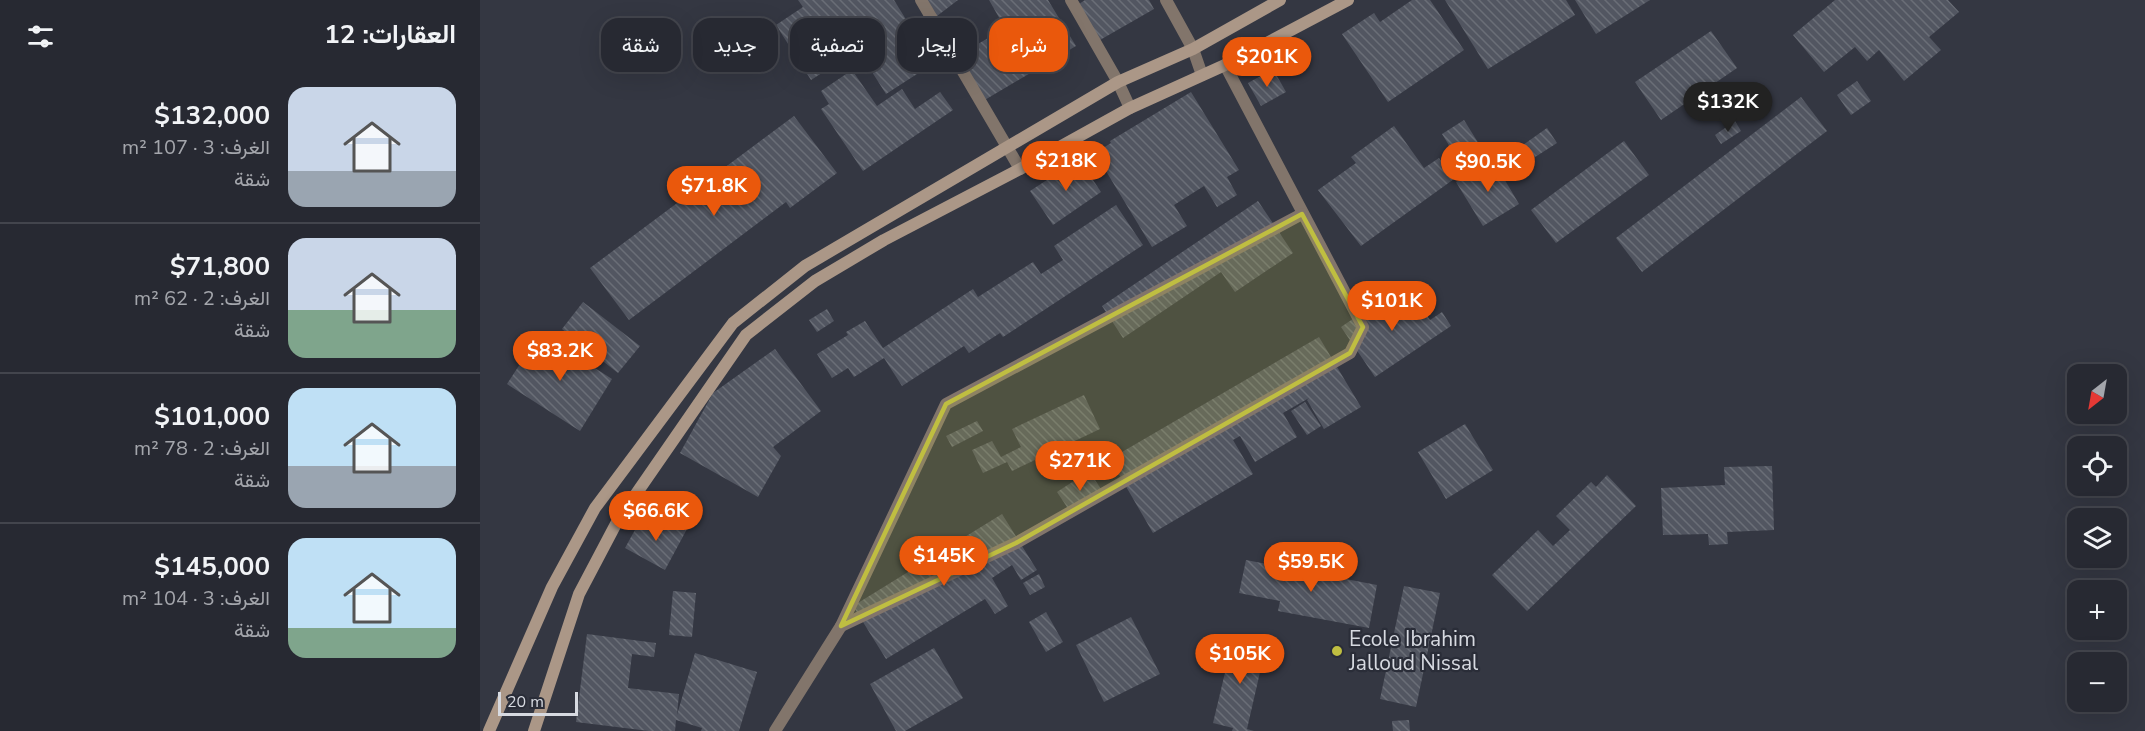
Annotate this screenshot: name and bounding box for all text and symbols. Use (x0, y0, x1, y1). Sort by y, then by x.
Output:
text: العقارات: 12 (324, 17, 456, 52)
chip: شقة (601, 18, 681, 72)
chip: جديد (693, 18, 778, 72)
chip: تصفية (790, 18, 885, 72)
chip: إيجار (897, 18, 977, 72)
chip: شراء (989, 18, 1068, 72)
icon: filters (24, 20, 57, 53)
pin: $201K (1225, 37, 1309, 88)
text: $201K (1236, 43, 1298, 70)
pin: $132K (1686, 82, 1770, 133)
text: $132K (1697, 88, 1759, 115)
text: $132,000 (154, 98, 270, 133)
icon: home (336, 111, 408, 183)
text: الغرف: 3 · 107 m² (122, 134, 270, 161)
pin: $218K (1024, 141, 1108, 192)
pin: $90.5K (1439, 142, 1537, 193)
text: $218K (1035, 147, 1097, 174)
text: $90.5K (1455, 148, 1521, 175)
text: شقة (234, 166, 270, 193)
pin: $71.8K (665, 166, 763, 217)
text: $71.8K (681, 172, 747, 199)
text: $71,800 (170, 249, 270, 284)
icon: home (336, 262, 408, 334)
pin: $101K (1350, 281, 1434, 332)
text: الغرف: 2 · 62 m² (134, 285, 270, 312)
text: $101K (1361, 287, 1423, 314)
text: شقة (234, 317, 270, 344)
pin: $83.2K (511, 331, 609, 382)
text: $83.2K (527, 337, 593, 364)
north arrow (2067, 364, 2127, 424)
map controls (2067, 364, 2127, 712)
text: $101,000 (154, 399, 270, 434)
icon: home (336, 412, 408, 484)
text: الغرف: 2 · 78 m² (134, 435, 270, 462)
button: locate (2067, 436, 2127, 496)
pin: $271K (1038, 441, 1122, 492)
text: $271K (1049, 447, 1111, 474)
text: شقة (234, 467, 270, 494)
pin: $66.6K (607, 491, 705, 542)
text: $66.6K (623, 497, 689, 524)
button: layers (2067, 508, 2127, 568)
pin: $145K (902, 536, 986, 587)
text: $145K (913, 542, 975, 569)
pin: $59.5K (1262, 542, 1360, 593)
text: $59.5K (1278, 548, 1344, 575)
text: $145,000 (154, 549, 270, 584)
icon: home (336, 562, 408, 634)
button: + (2067, 580, 2127, 640)
text: الغرف: 3 · 104 m² (122, 585, 270, 612)
text: شقة (234, 617, 270, 644)
place label: Ecole Ibrahim Jalloud Nissal (1348, 625, 1479, 677)
pin: $105K (1198, 634, 1282, 685)
text: $105K (1209, 640, 1271, 667)
marker: Ecole Ibrahim Jalloud Nissal (1330, 644, 1344, 658)
button: − (2067, 652, 2127, 712)
scale bar (498, 689, 578, 716)
text: 20 m (507, 691, 544, 713)

